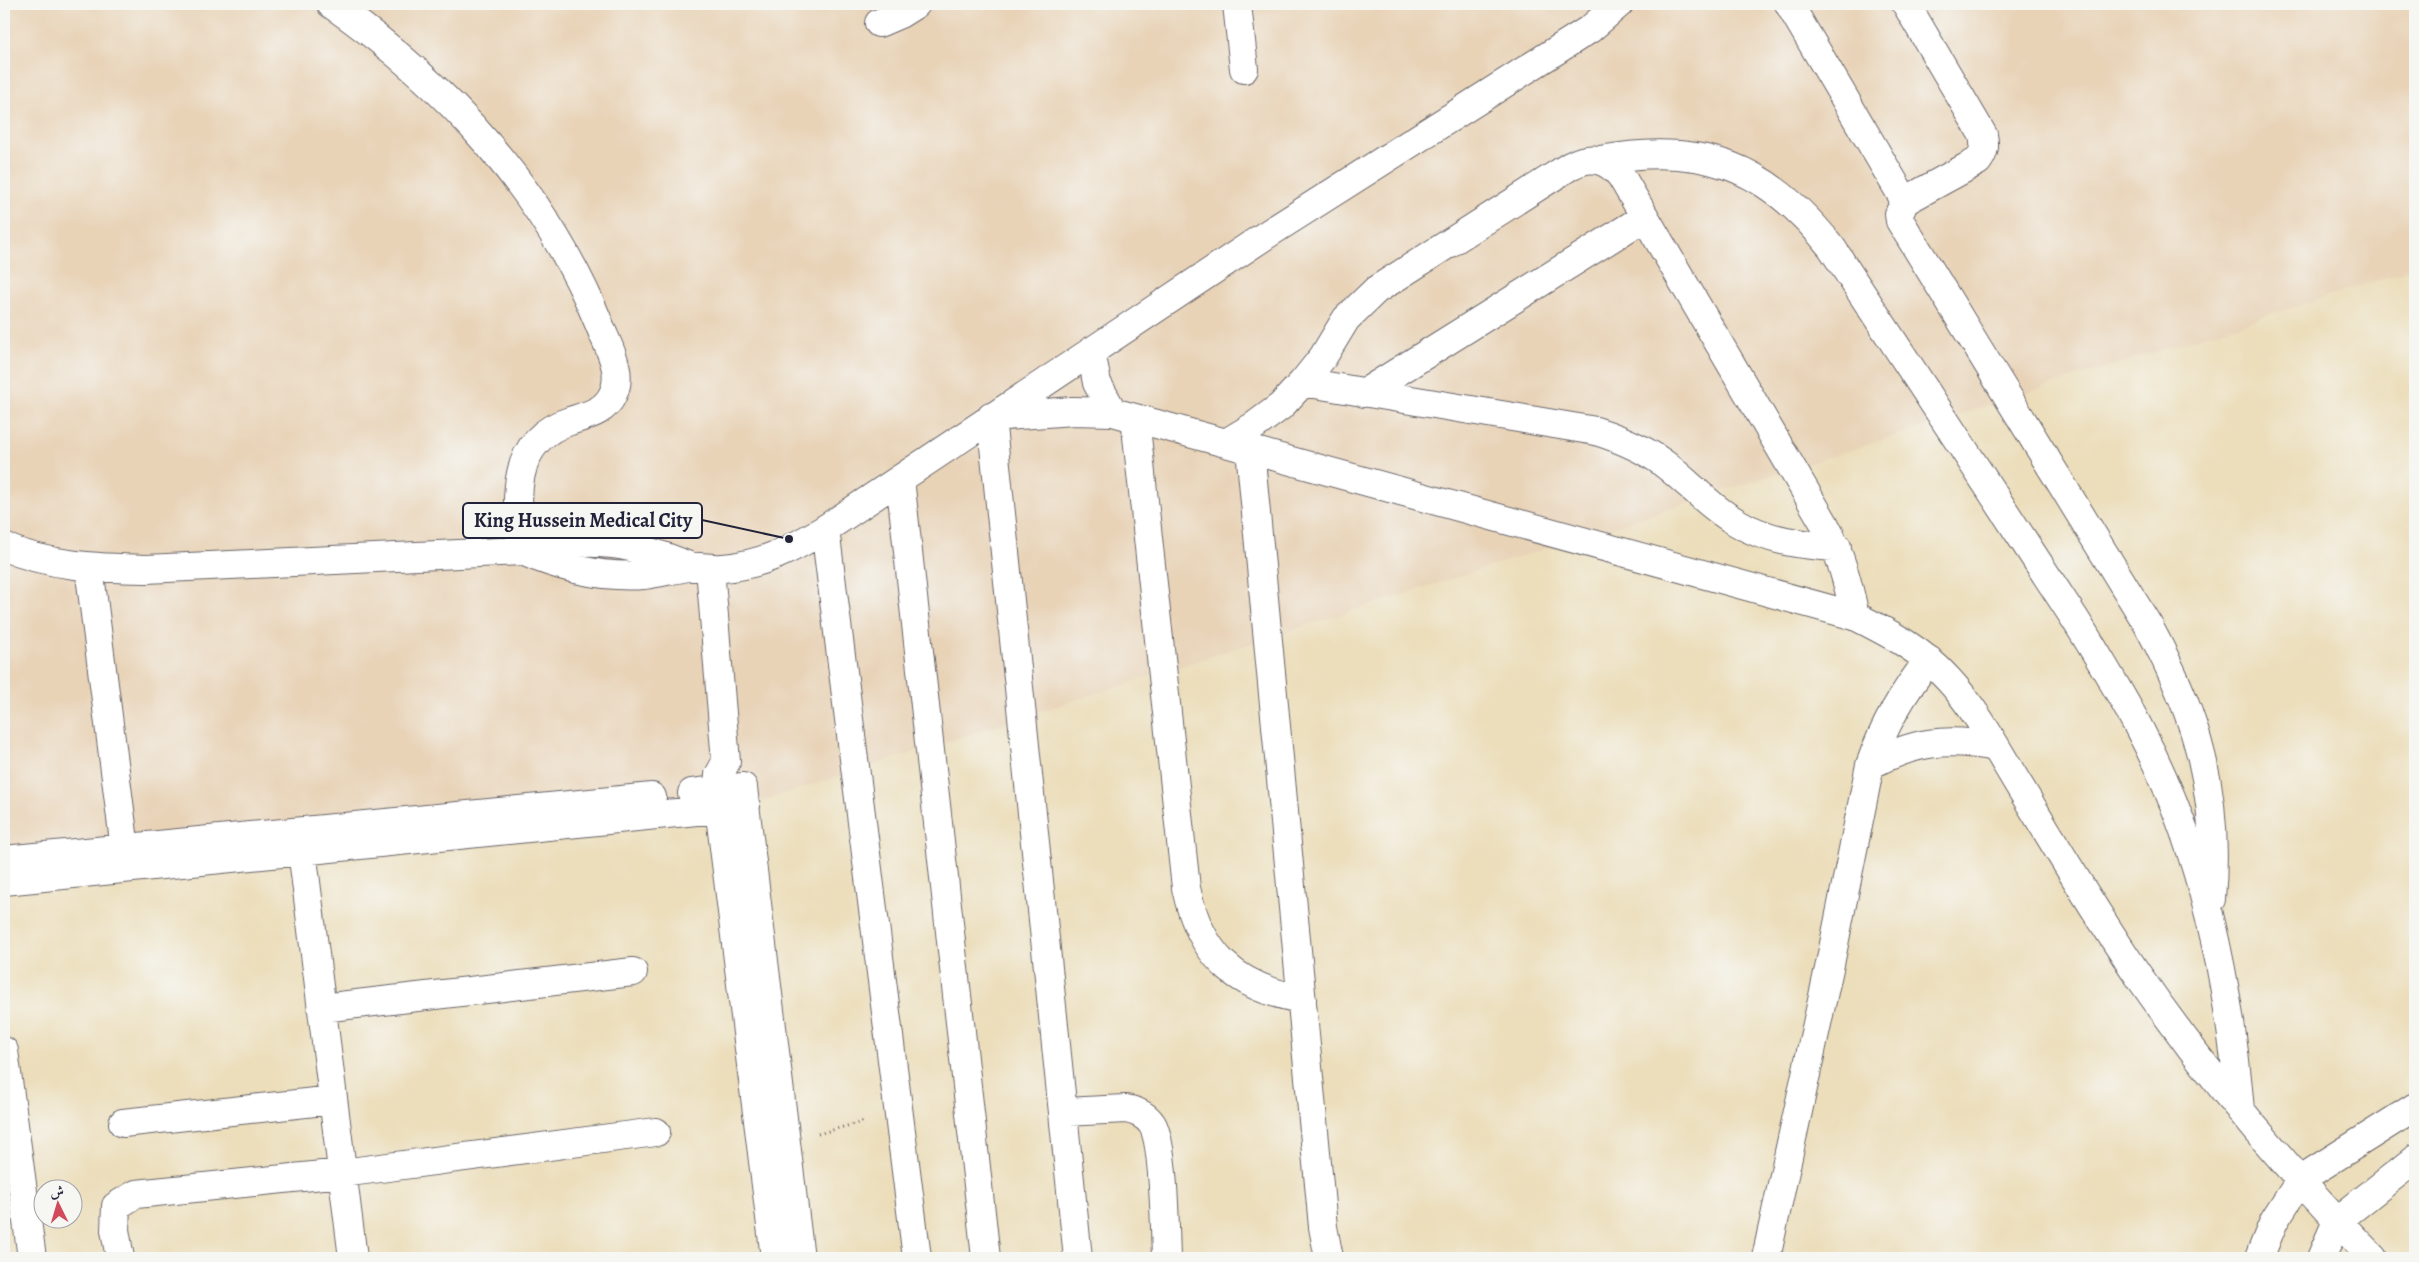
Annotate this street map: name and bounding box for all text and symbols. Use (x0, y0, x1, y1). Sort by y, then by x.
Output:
callout: King Hussein Medical City (463, 503, 702, 538)
text: King Hussein Medical City (474, 507, 693, 534)
north arrow (32, 1180, 82, 1230)
text: ش (49, 1181, 65, 1202)

